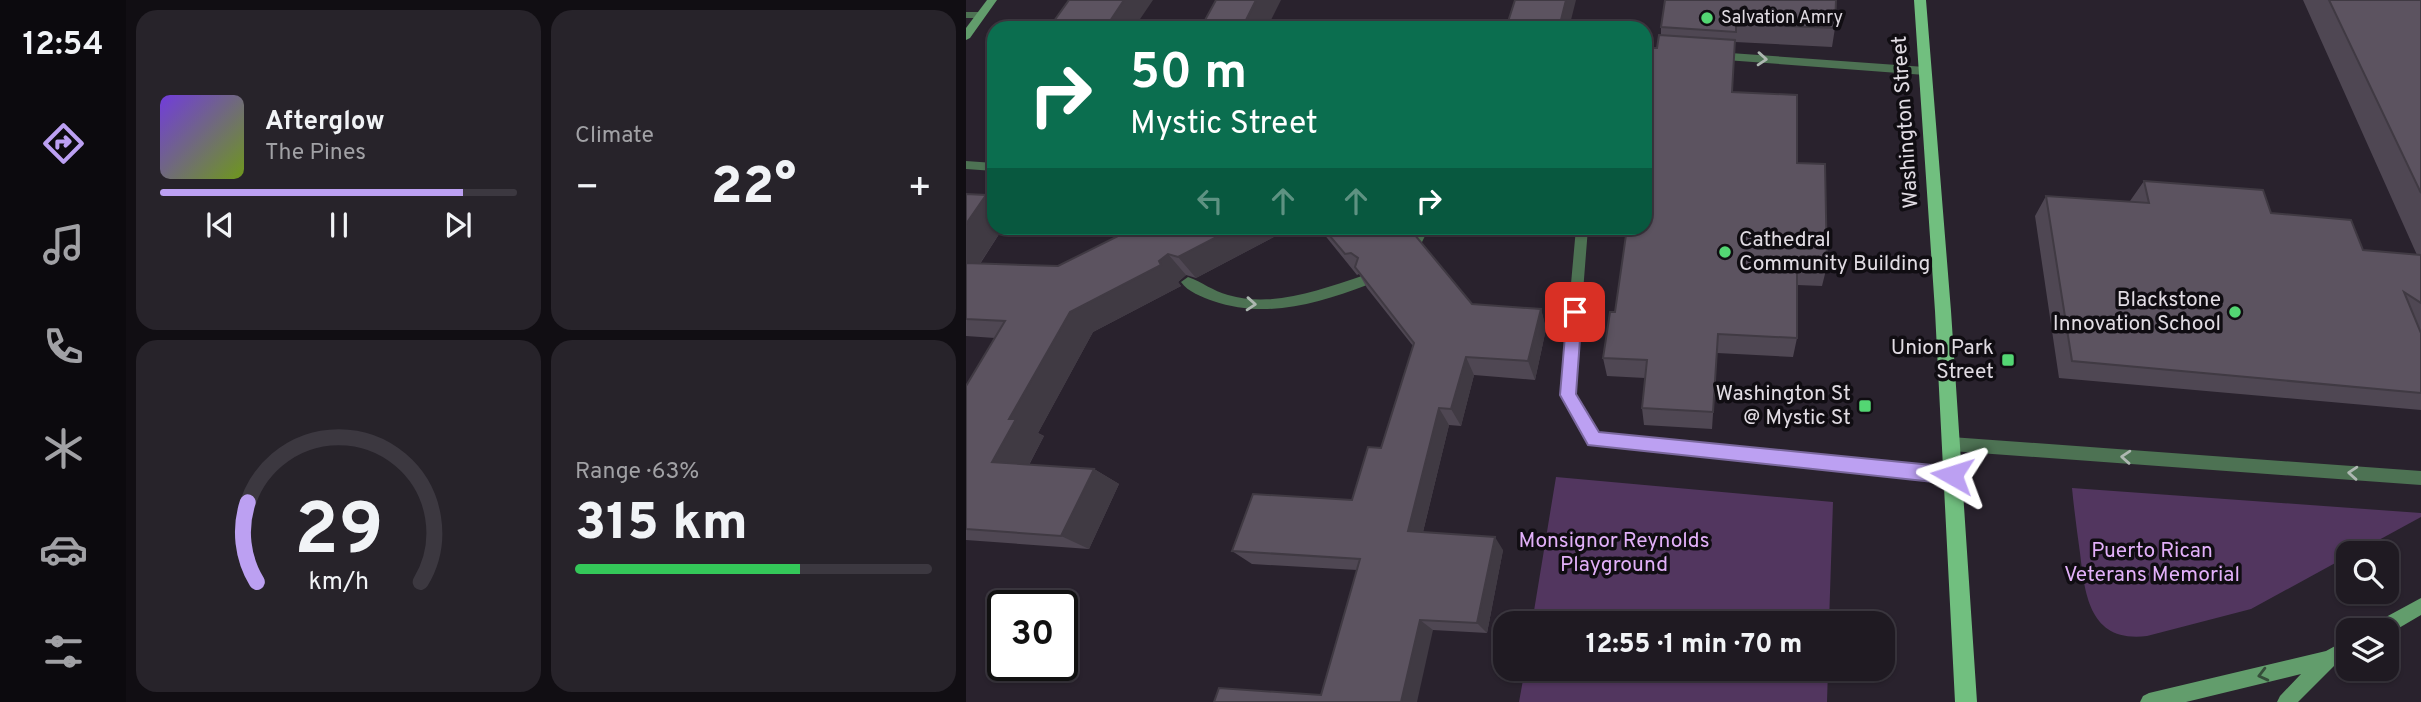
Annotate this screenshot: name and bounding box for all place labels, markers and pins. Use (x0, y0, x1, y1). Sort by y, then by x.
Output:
place label: Salvation Amry (1721, 7, 1843, 30)
marker: Salvation Amry (1699, 10, 1715, 26)
place label: Cathedral Community Building (1739, 227, 1930, 278)
marker: Cathedral Community Building (1717, 244, 1733, 260)
pin (1545, 282, 1605, 342)
place label: Blackstone Innovation School (2053, 287, 2221, 338)
marker: Blackstone Innovation School (2227, 304, 2243, 320)
place label: Union Park Street (1891, 335, 1994, 386)
marker: Union Park Street (2000, 352, 2016, 368)
place label: Washington St @ Mystic St (1715, 381, 1851, 432)
marker: Washington St @ Mystic St (1857, 398, 1873, 414)

